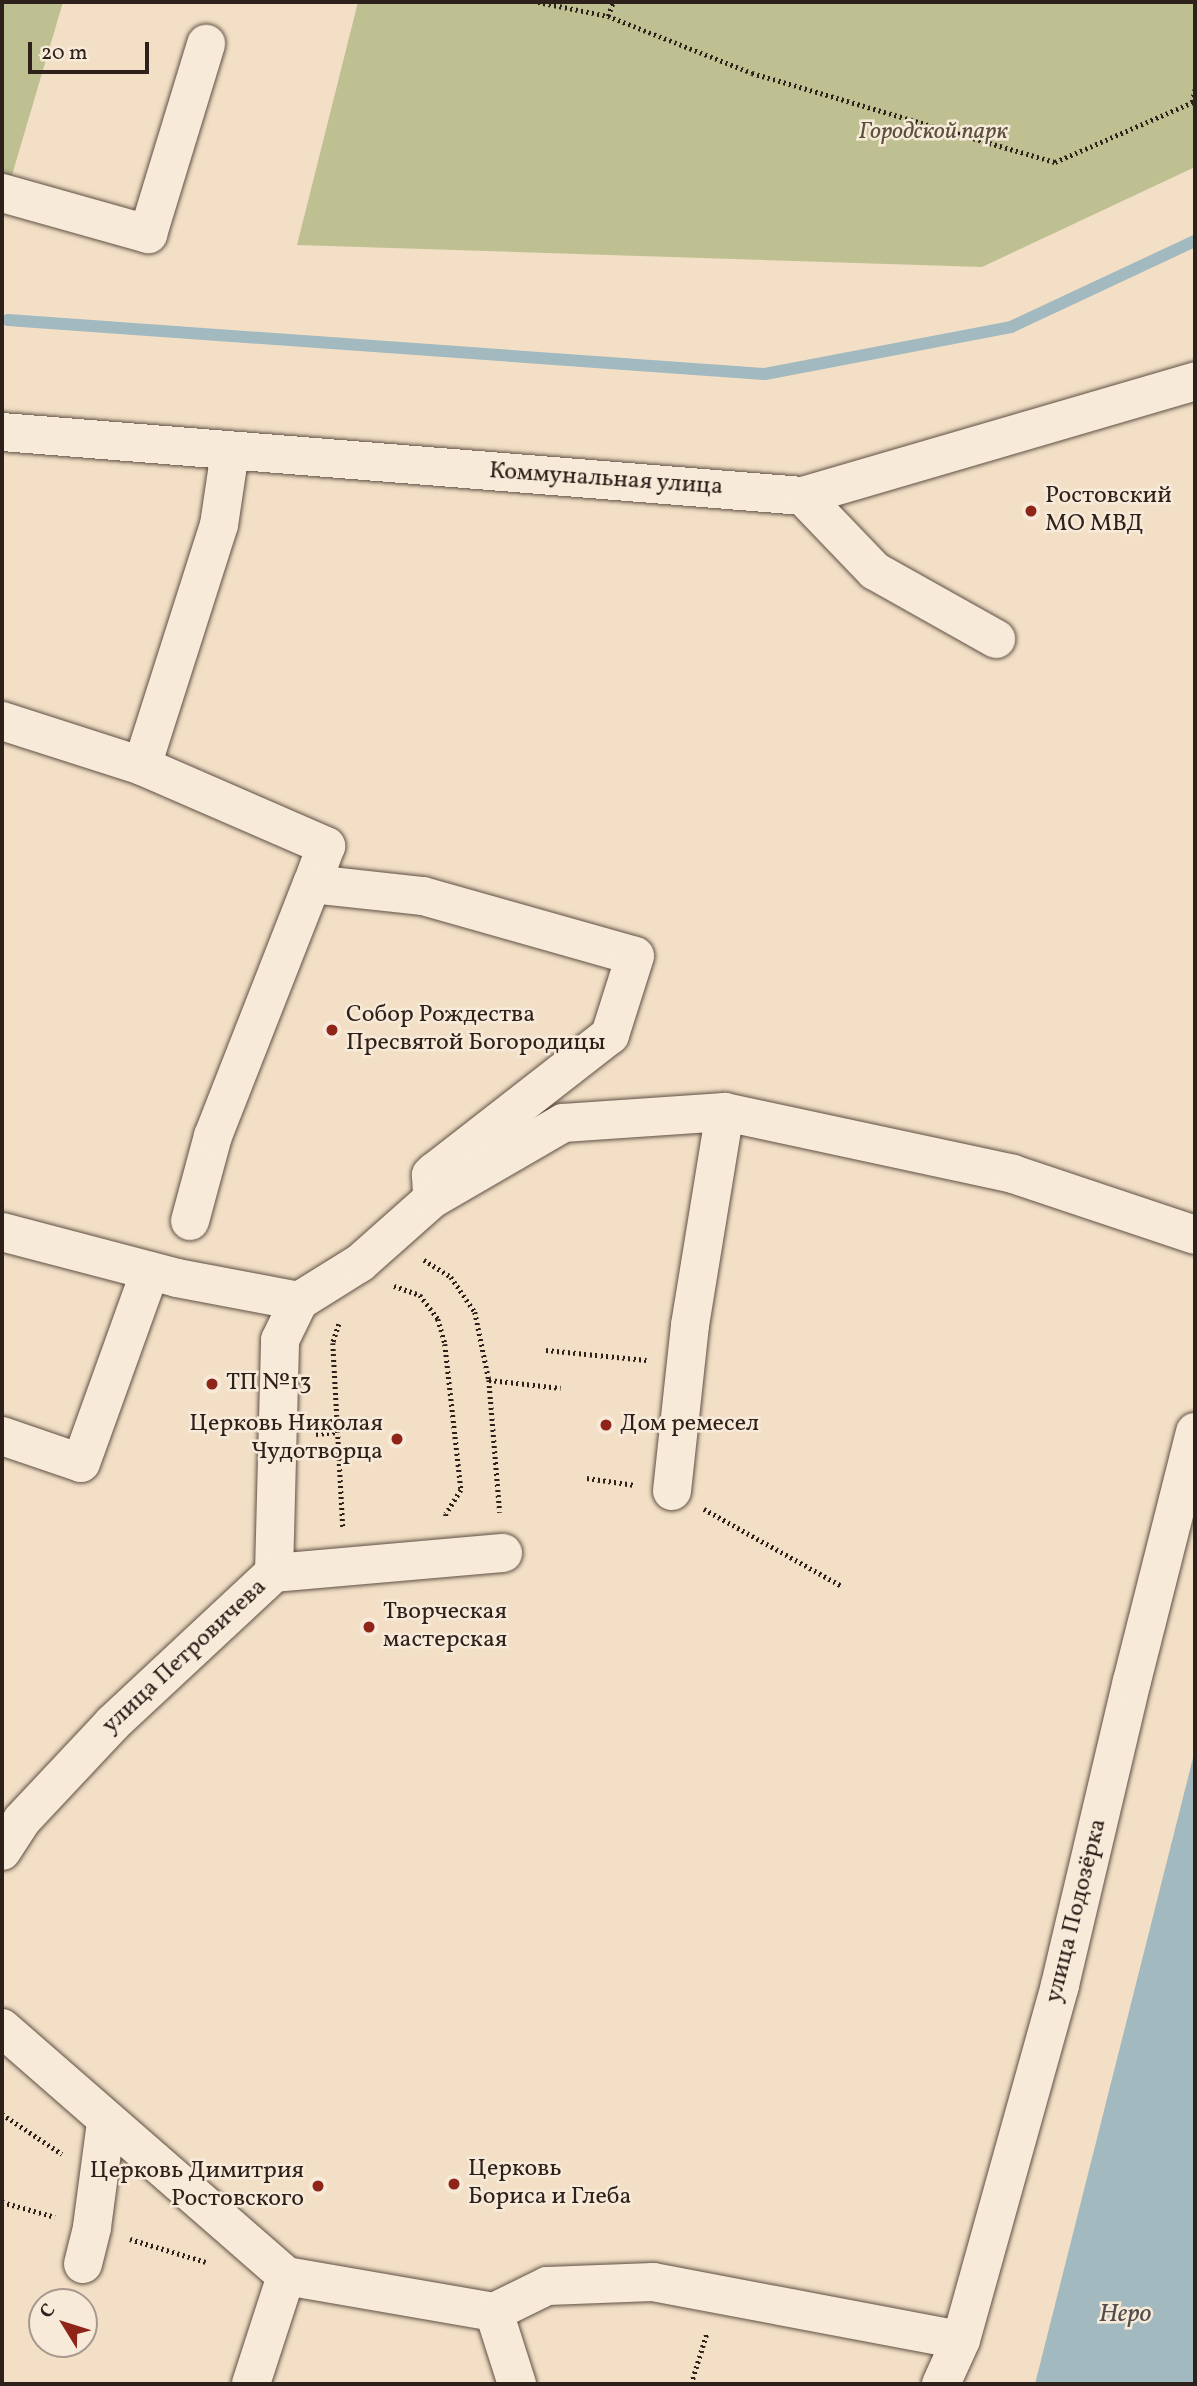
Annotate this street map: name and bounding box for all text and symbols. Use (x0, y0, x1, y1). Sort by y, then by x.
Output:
scale bar (32, 28, 152, 72)
text: 20 m (41, 39, 87, 68)
park label: Городской парк (858, 119, 1008, 147)
street label: Коммунальная улица (488, 457, 724, 503)
place label: Ростовский МО МВД (1045, 483, 1172, 539)
marker: Ростовский МО МВД (1023, 503, 1039, 519)
place label: Собор Рождества Пресвятой Богородицы (346, 1002, 605, 1058)
marker: Собор Рождества Пресвятой Богородицы (324, 1022, 340, 1038)
place label: ТП №13 (226, 1370, 312, 1398)
marker: ТП №13 (204, 1376, 220, 1392)
place label: Церковь Николая Чудотворца (189, 1411, 383, 1467)
place label: Дом ремесел (620, 1411, 759, 1439)
marker: Дом ремесел (598, 1417, 614, 1433)
marker: Церковь Николая Чудотворца (389, 1431, 405, 1447)
street label: улица Петровичева (97, 1573, 273, 1741)
place label: Творческая мастерская (383, 1599, 507, 1655)
marker: Творческая мастерская (361, 1619, 377, 1635)
street label: улица Подозёрка (1040, 1816, 1114, 2006)
place label: Церковь Бориса и Глеба (468, 2156, 631, 2212)
place label: Церковь Димитрия Ростовского (90, 2158, 304, 2214)
marker: Церковь Бориса и Глеба (446, 2176, 462, 2192)
marker: Церковь Димитрия Ростовского (310, 2178, 326, 2194)
north arrow (28, 2288, 98, 2358)
text: С (34, 2298, 62, 2324)
water label: Неро (1099, 2299, 1151, 2331)

